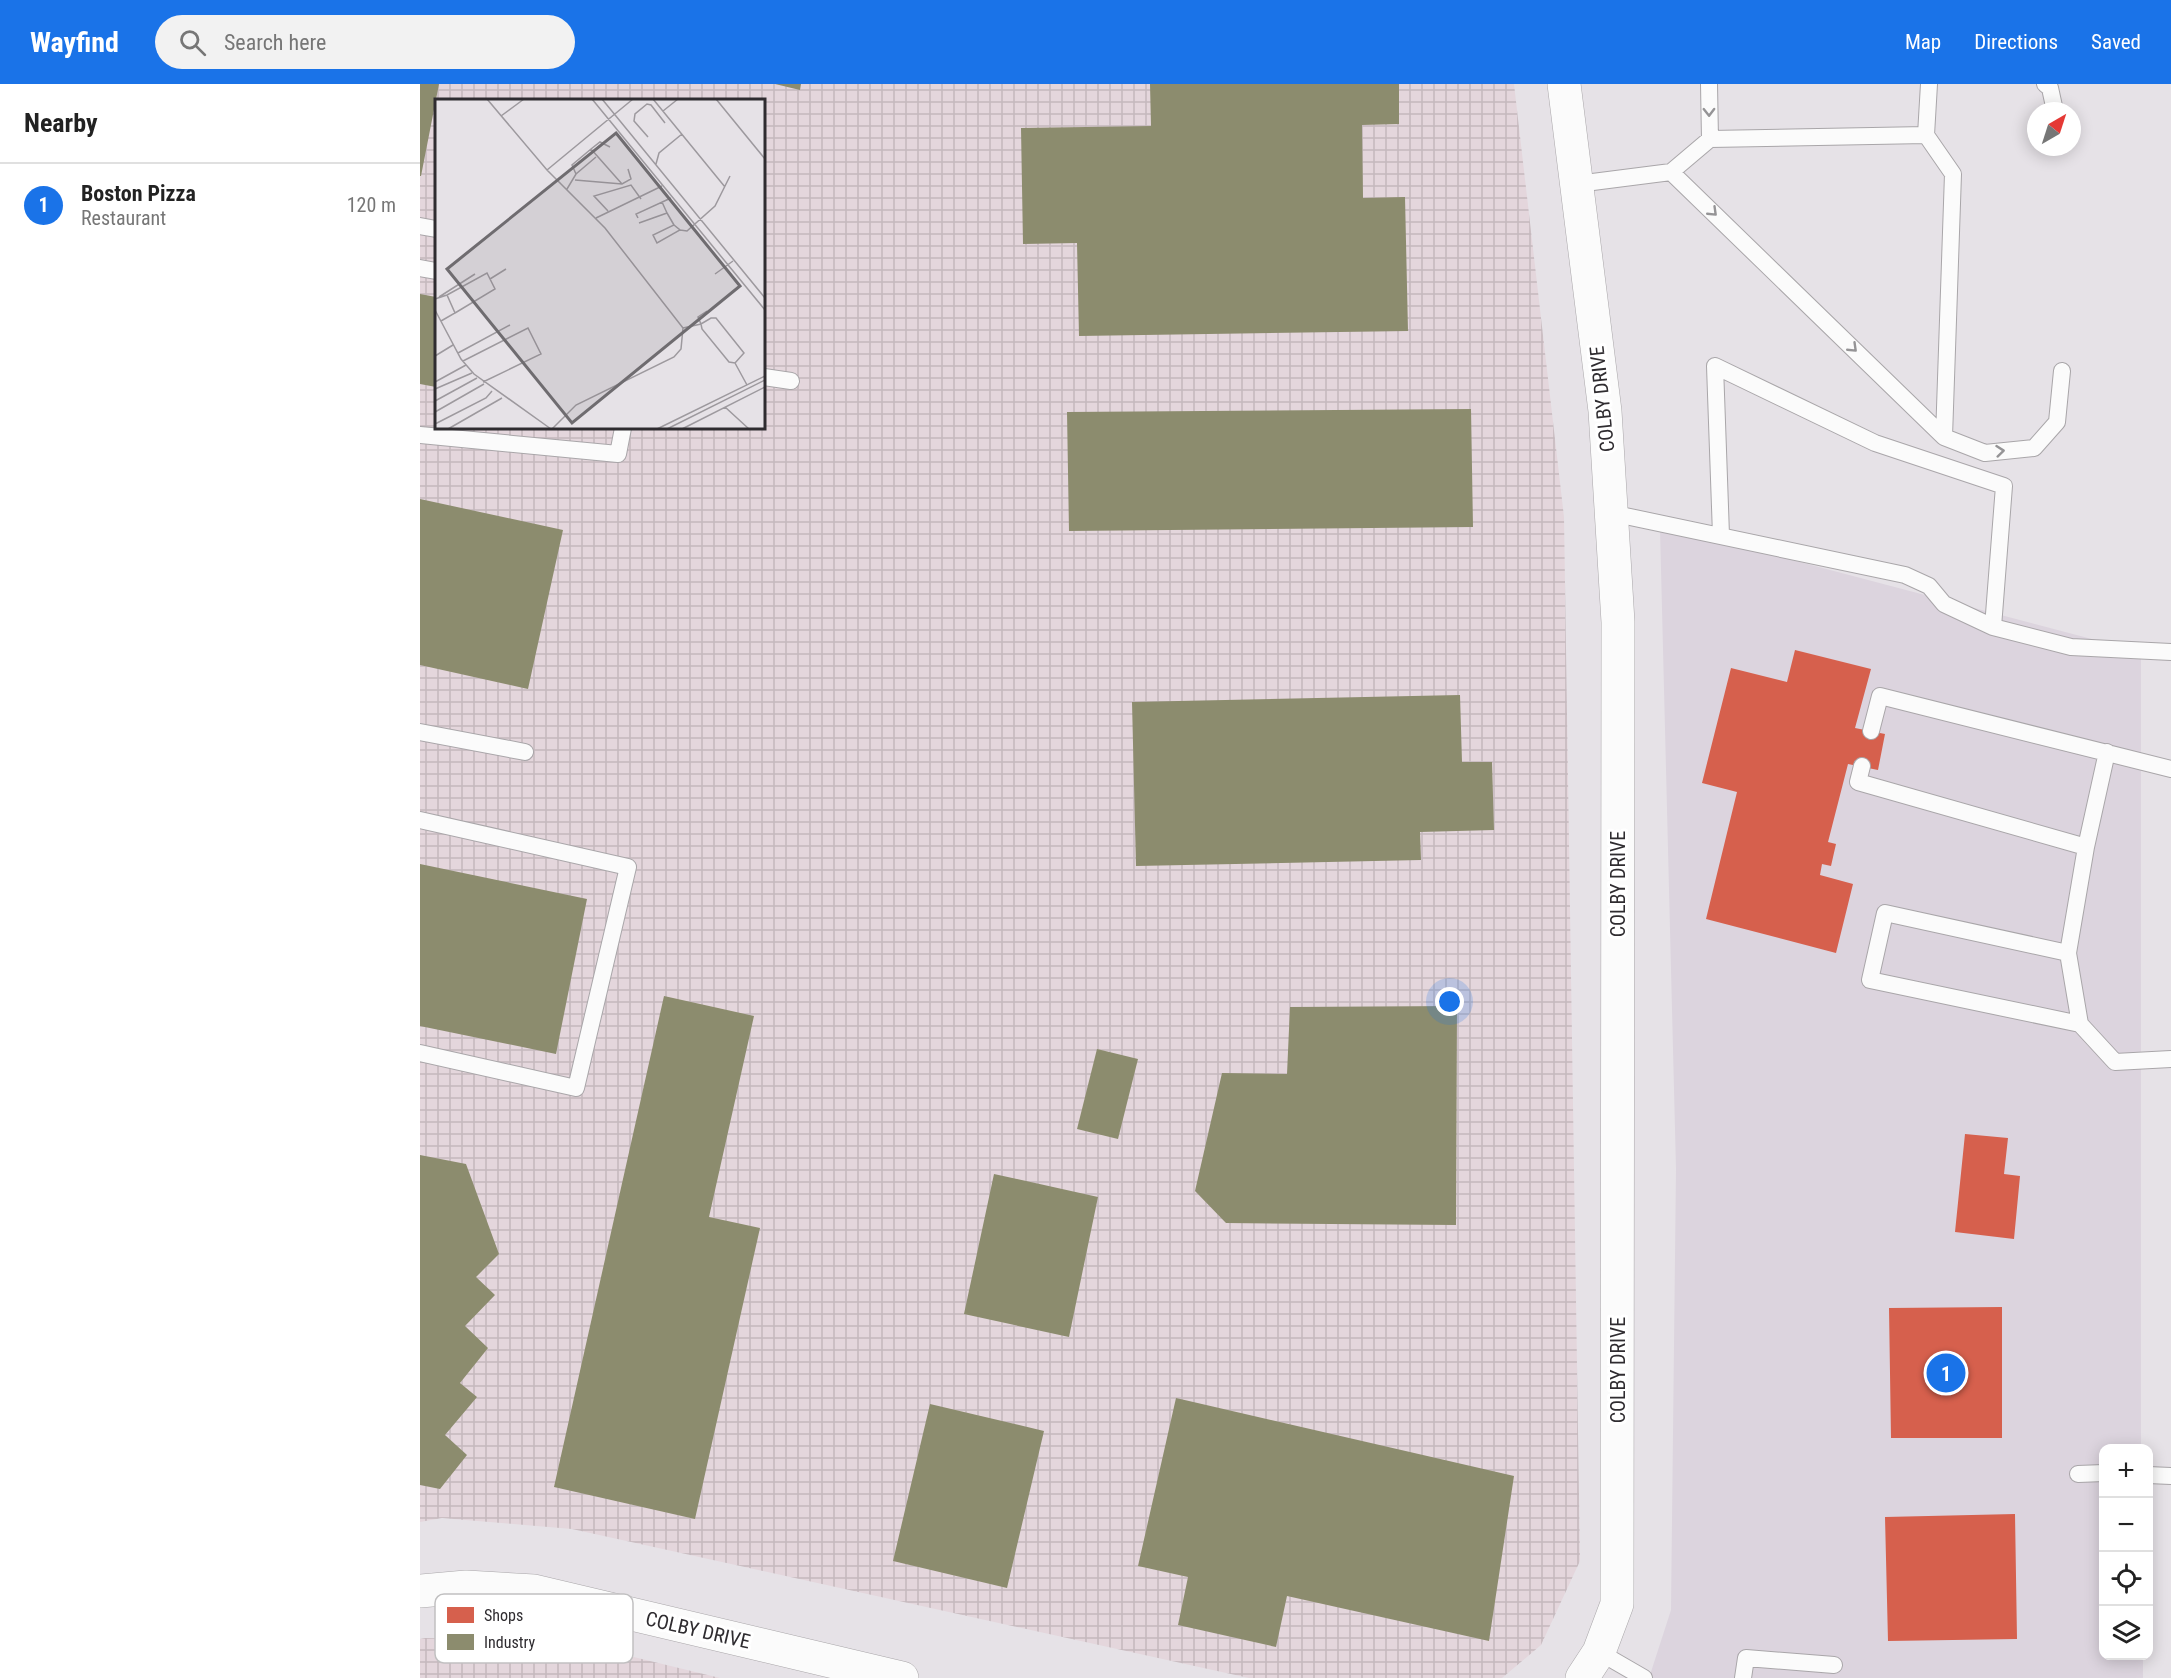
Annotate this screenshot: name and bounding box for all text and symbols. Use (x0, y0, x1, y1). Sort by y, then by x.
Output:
search box (155, 15, 575, 69)
text: Wayfind (30, 26, 119, 59)
icon: search (176, 26, 209, 59)
text: Search here (224, 30, 326, 55)
text: Map (1905, 30, 1941, 54)
text: Directions (1974, 30, 2058, 54)
text: Saved (2091, 30, 2141, 54)
inset map (435, 99, 765, 429)
north arrow (2027, 102, 2081, 156)
one-way arrow (1703, 107, 1715, 116)
text: Nearby (24, 108, 98, 138)
text: Boston Pizza (81, 181, 196, 206)
text: 1 (38, 193, 49, 217)
text: 120 m (347, 193, 396, 217)
one-way arrow (1705, 205, 1716, 216)
text: Restaurant (81, 206, 166, 230)
one-way arrow (1846, 341, 1856, 352)
street label: COLBY DRIVE (1584, 345, 1620, 453)
one-way arrow (1995, 445, 2004, 458)
street label: COLBY DRIVE (1606, 831, 1630, 937)
your location (1435, 987, 1464, 1016)
street label: COLBY DRIVE (1606, 1317, 1630, 1423)
pin: 1 (1926, 1350, 1966, 1396)
map controls (2099, 1444, 2153, 1660)
button: + (2099, 1444, 2153, 1498)
button: − (2099, 1498, 2153, 1552)
button: locate (2099, 1552, 2153, 1606)
legend (435, 1594, 633, 1663)
text: Shops (484, 1606, 523, 1625)
street label: COLBY DRIVE (643, 1606, 753, 1654)
button: layers (2099, 1606, 2153, 1660)
text: Industry (484, 1633, 535, 1652)

